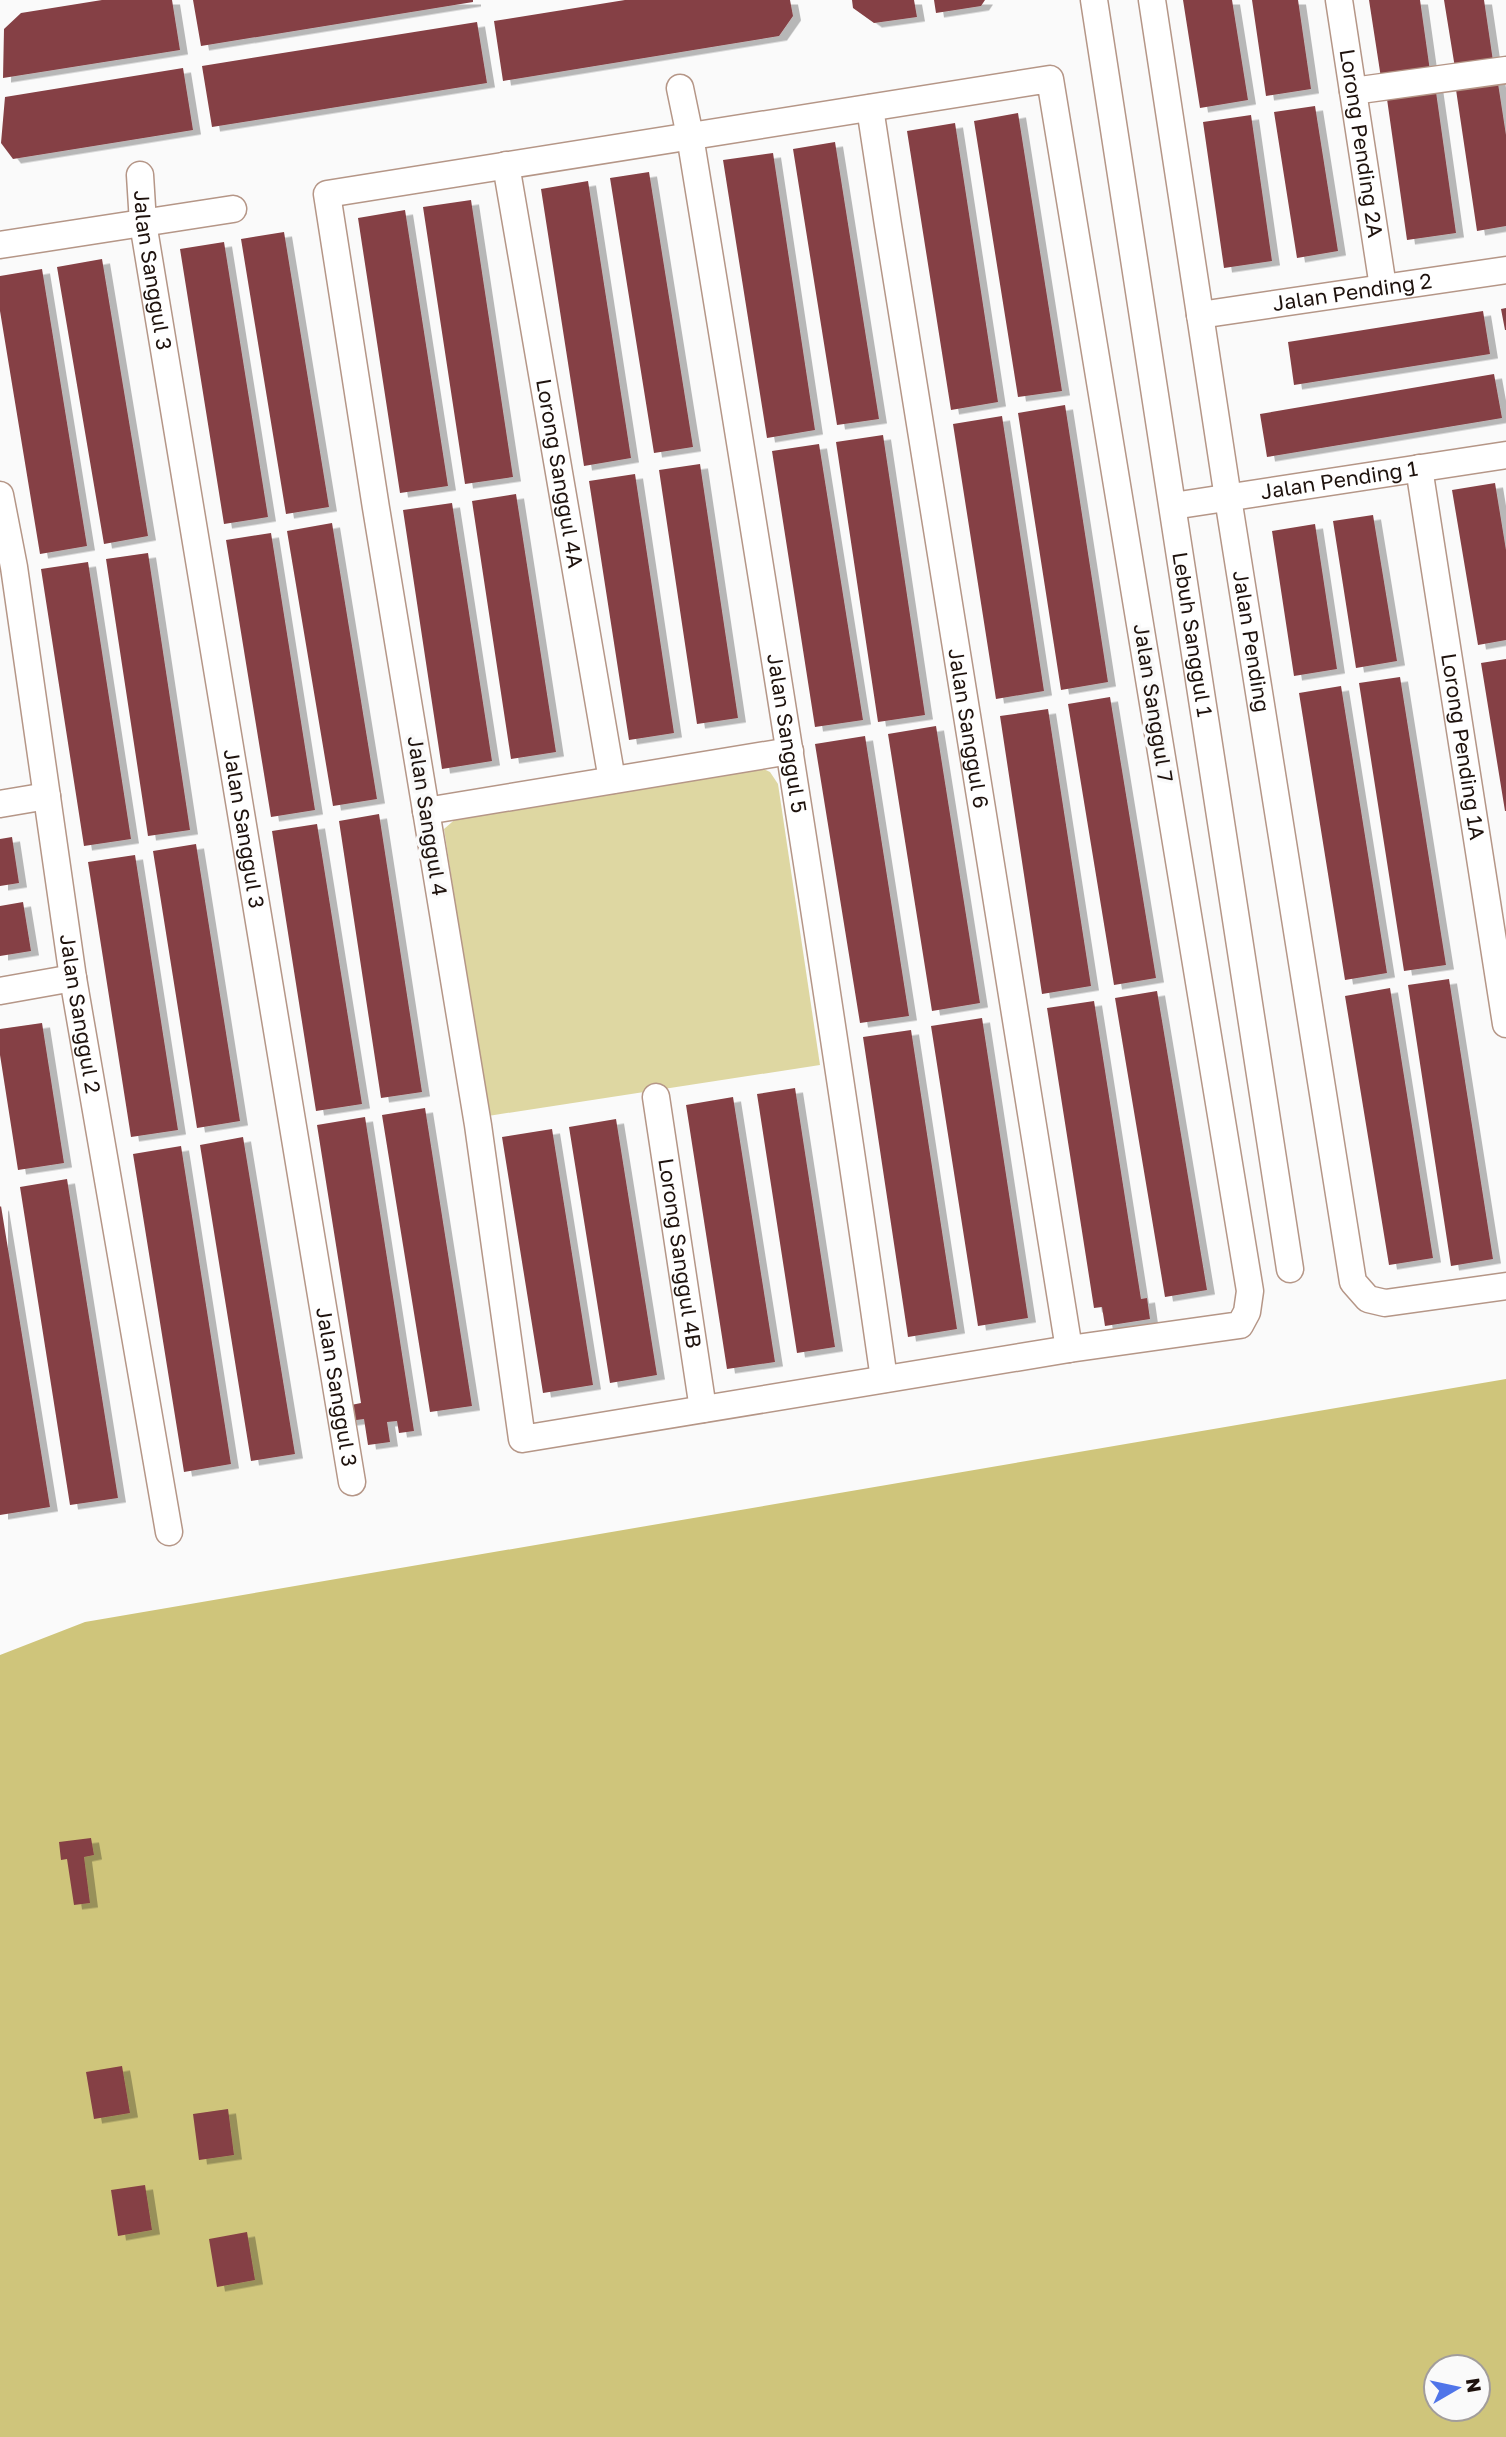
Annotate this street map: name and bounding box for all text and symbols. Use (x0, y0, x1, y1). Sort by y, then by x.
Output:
street label: Lorong Pending 2A (1335, 47, 1389, 239)
street label: Jalan Sanggul 3 (129, 189, 178, 352)
street label: Jalan Pending 2 (1271, 267, 1434, 316)
street label: Lorong Sanggul 4A (531, 377, 589, 570)
street label: Jalan Pending 1 (1258, 455, 1419, 504)
street label: Lebuh Sanggul 1 (1167, 550, 1219, 719)
street label: Jalan Pending (1228, 568, 1276, 714)
street label: Jalan Sanggul 7 (1129, 622, 1179, 784)
street label: Jalan Sanggul 6 (943, 646, 995, 810)
street label: Jalan Sanggul 5 (762, 651, 813, 815)
street label: Lorong Pending 1A (1436, 651, 1491, 842)
street label: Jalan Sanggul 4 (402, 734, 453, 898)
street label: Jalan Sanggul 3 (218, 747, 271, 910)
street label: Jalan Sanggul 2 (55, 932, 107, 1095)
street label: Lorong Sanggul 4B (653, 1156, 708, 1350)
street label: Jalan Sanggul 3 (311, 1305, 363, 1469)
north arrow (1422, 2353, 1492, 2423)
text: N (1462, 2376, 1487, 2394)

